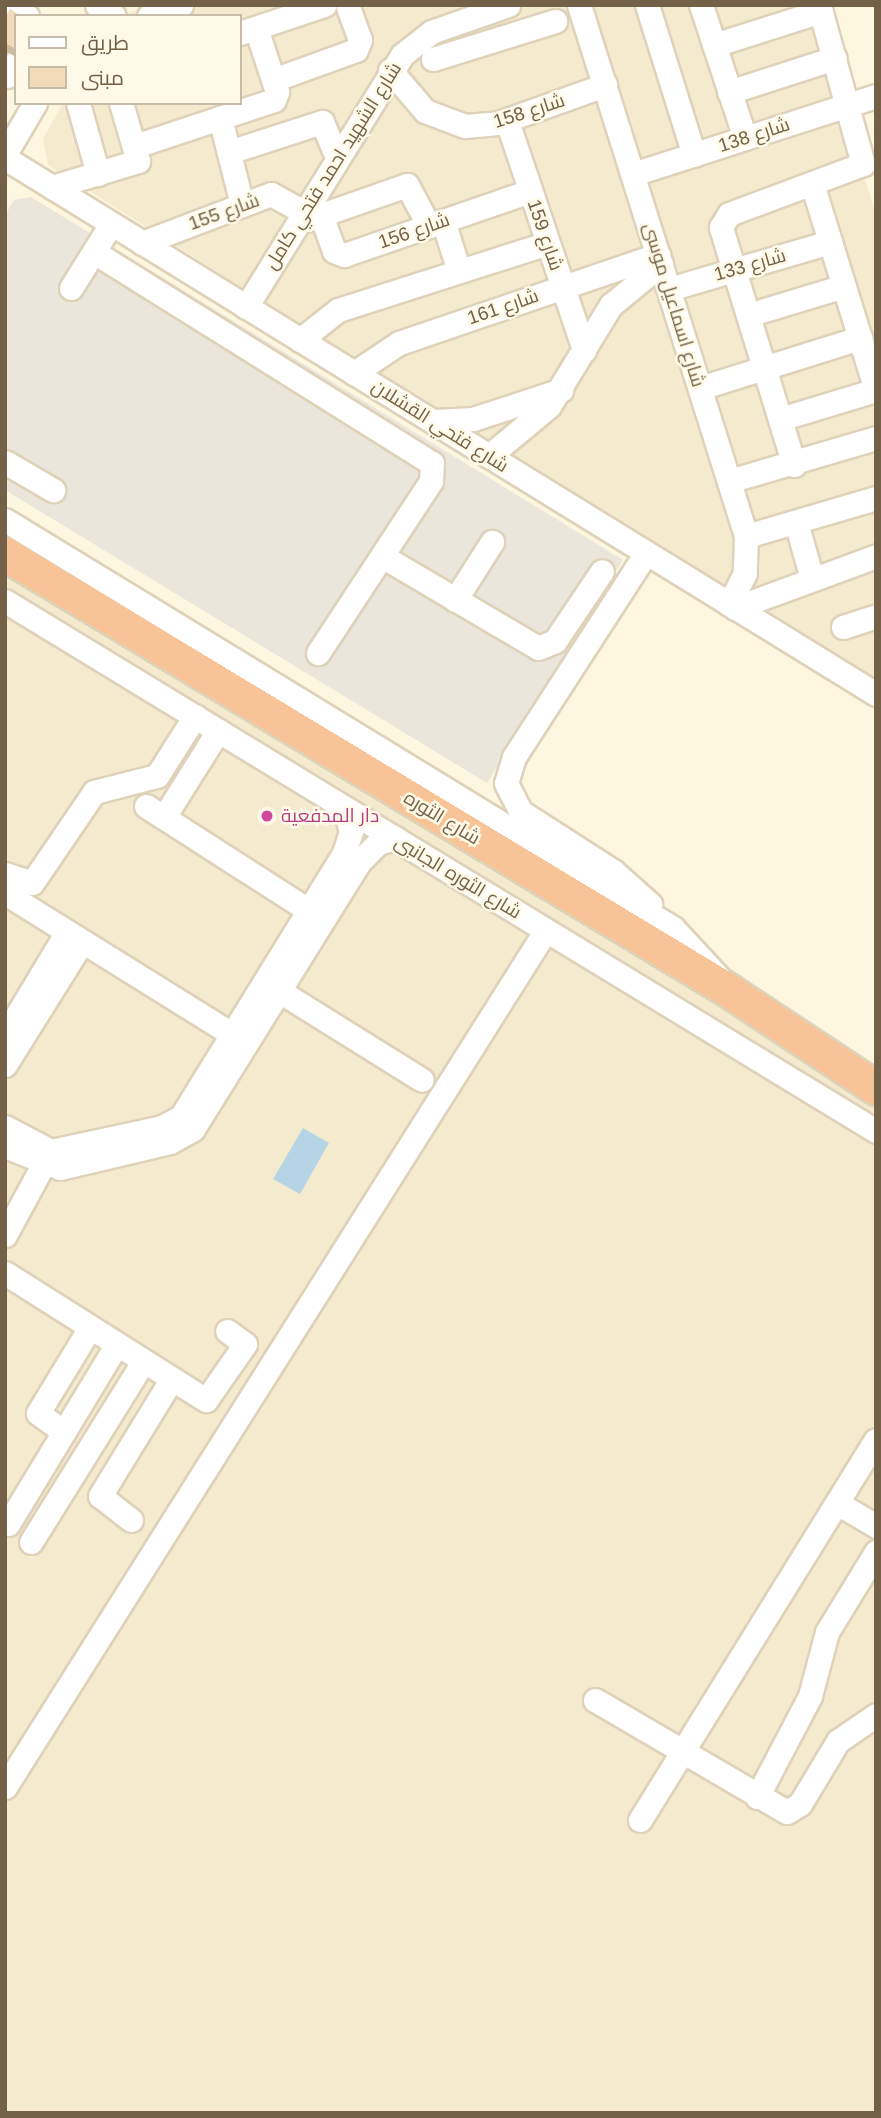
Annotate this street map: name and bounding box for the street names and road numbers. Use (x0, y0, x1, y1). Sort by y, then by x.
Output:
street label: شارع الشهيد احمد فتحي كامل (260, 58, 406, 274)
street label: شارع 158 (490, 89, 568, 133)
street label: شارع 138 (715, 113, 793, 157)
street label: شارع 155 (185, 189, 263, 235)
street label: شارع 159 (522, 196, 568, 274)
street label: شارع 156 (375, 208, 453, 254)
street label: شارع اسماعيل موسى (638, 220, 710, 390)
street label: شارع 133 (711, 244, 789, 286)
street label: شارع 161 (464, 284, 542, 330)
street label: شارع فتحي القشلان (367, 375, 513, 477)
street label: شارع الثوره (400, 786, 484, 850)
street label: شارع الثوره الجانبى (390, 830, 526, 924)

